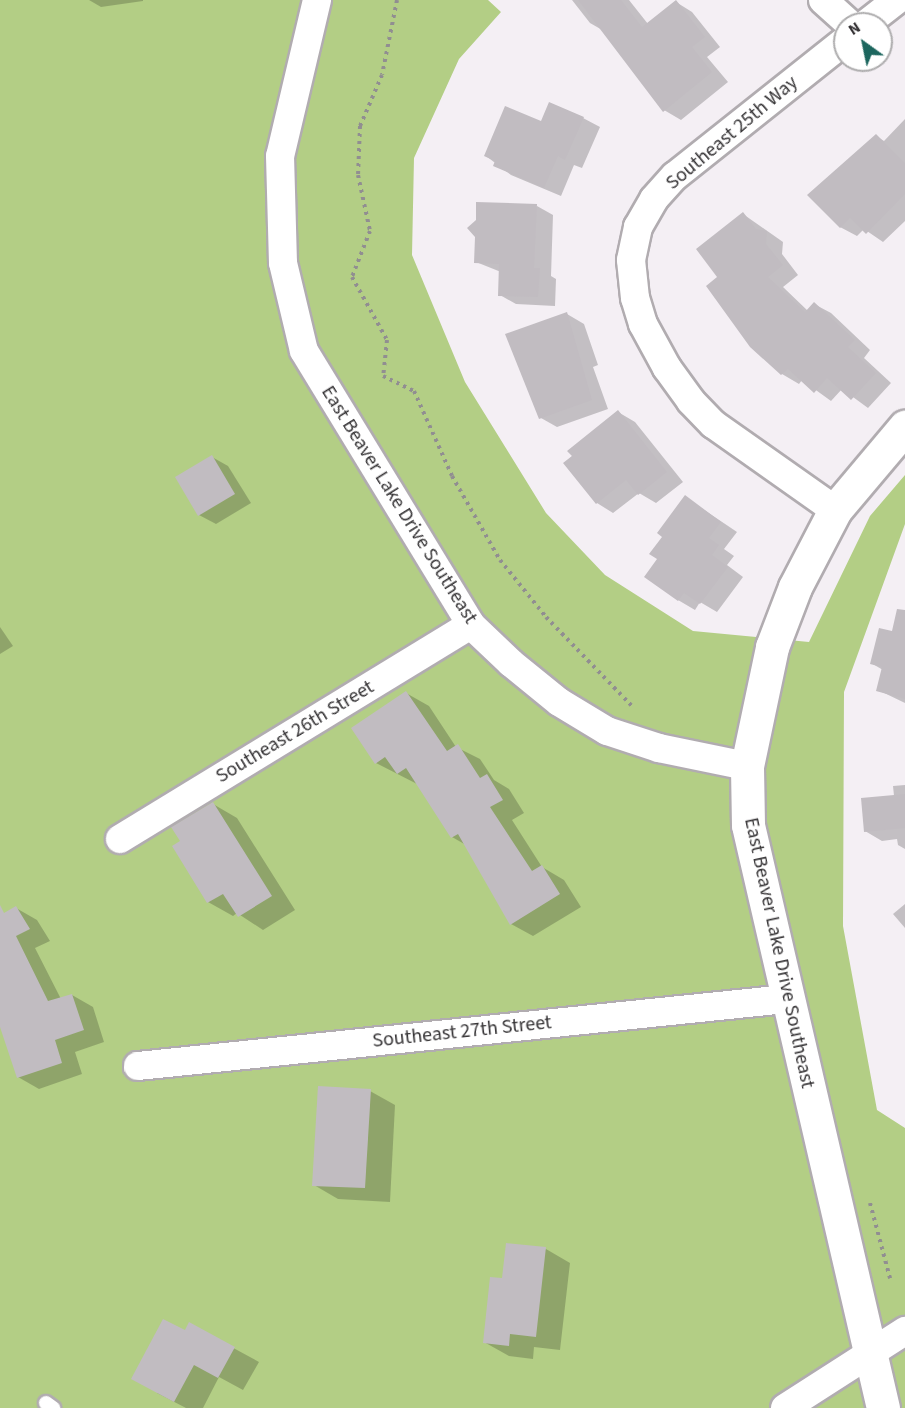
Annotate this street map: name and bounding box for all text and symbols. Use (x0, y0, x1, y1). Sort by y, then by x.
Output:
north arrow (833, 12, 893, 72)
text: N (844, 16, 865, 41)
street label: Southeast 25th Way (661, 71, 803, 195)
street label: East Beaver Lake Drive Southeast (316, 382, 482, 628)
street label: Southeast 26th Street (212, 675, 378, 789)
street label: East Beaver Lake Drive Southeast (739, 815, 819, 1091)
street label: Southeast 27th Street (371, 1011, 553, 1053)

